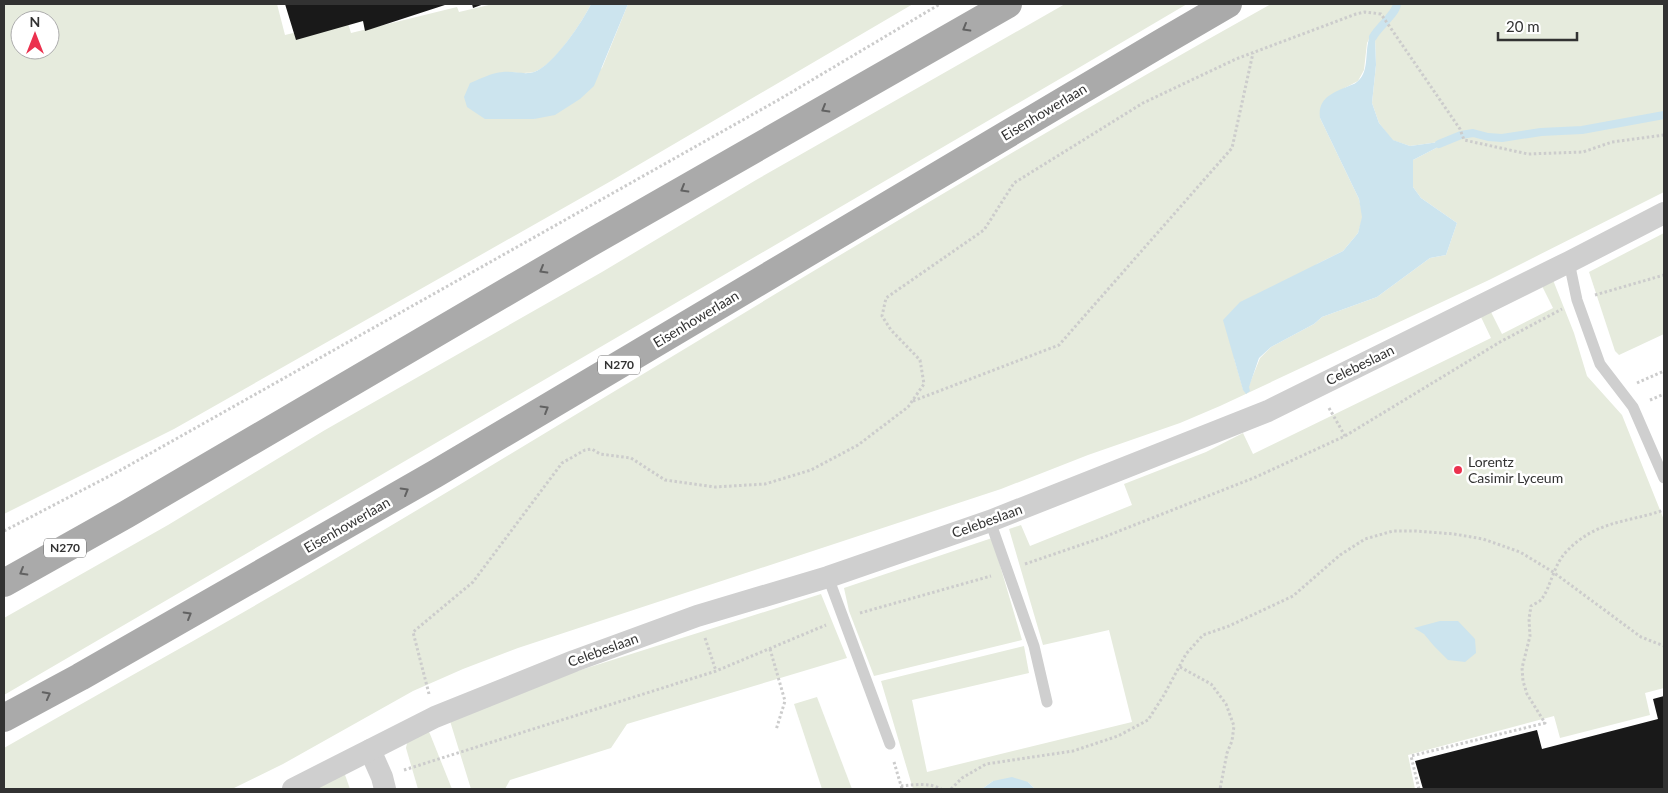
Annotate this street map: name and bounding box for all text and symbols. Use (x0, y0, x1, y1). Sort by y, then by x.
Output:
north arrow (10, 10, 60, 60)
scale bar (1498, 10, 1577, 42)
text: N (30, 13, 40, 30)
text: 20 m (1506, 17, 1540, 35)
one-way arrow (962, 22, 971, 32)
street label: Eisenhowerlaan (998, 79, 1090, 144)
one-way arrow (821, 102, 830, 112)
one-way arrow (680, 183, 689, 193)
one-way arrow (540, 264, 549, 274)
street label: Eisenhowerlaan (650, 286, 742, 351)
street label: Celebeslaan (1323, 341, 1397, 388)
road number: N270 (598, 356, 640, 374)
one-way arrow (540, 405, 549, 415)
place label: Lorentz Casimir Lyceum (1468, 453, 1563, 486)
marker: Lorentz Casimir Lyceum (1452, 464, 1464, 476)
one-way arrow (400, 488, 409, 498)
street label: Eisenhowerlaan (301, 493, 393, 556)
street label: Celebeslaan (949, 500, 1024, 541)
road number: N270 (44, 538, 86, 558)
one-way arrow (20, 566, 29, 576)
one-way arrow (183, 612, 192, 622)
street label: Celebeslaan (565, 629, 640, 670)
one-way arrow (41, 691, 50, 701)

